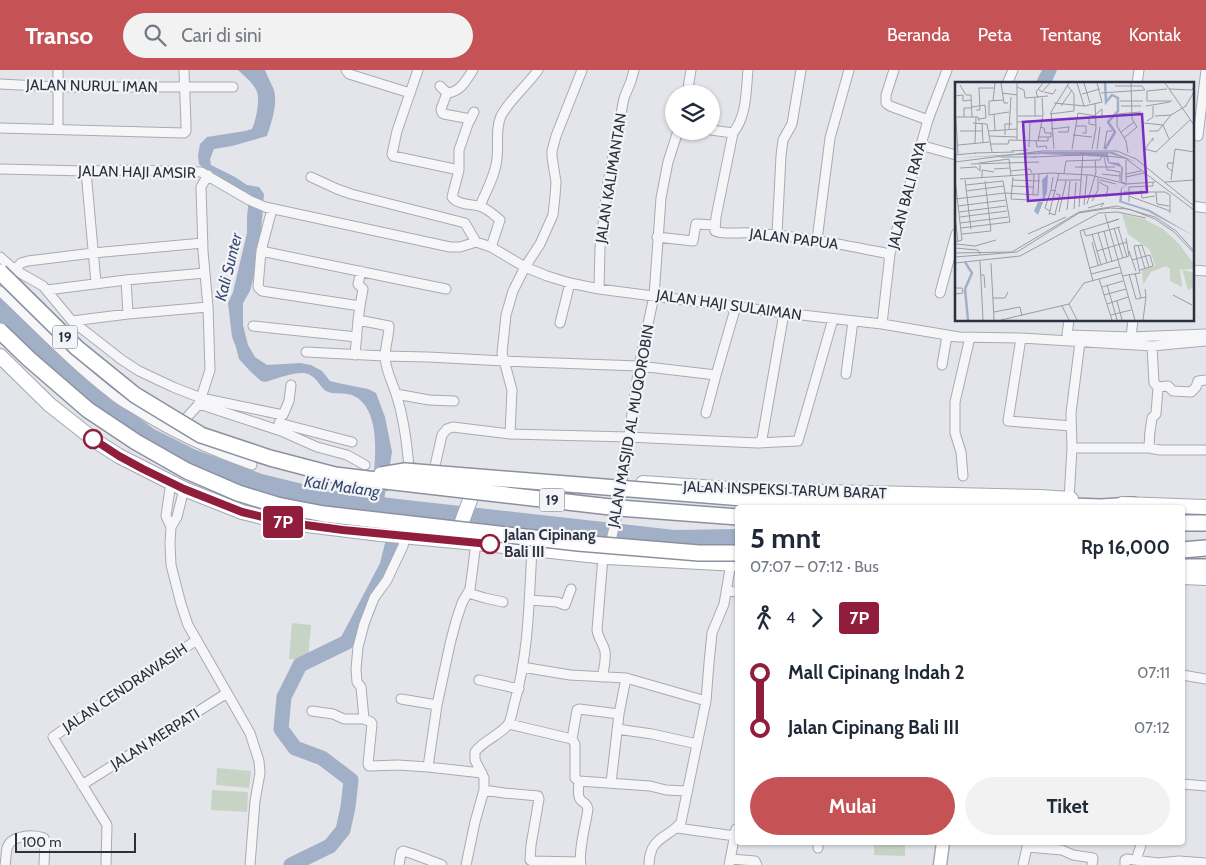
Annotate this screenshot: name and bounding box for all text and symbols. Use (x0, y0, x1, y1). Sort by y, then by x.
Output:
search box (123, 13, 473, 58)
text: Transo (25, 21, 93, 50)
icon: search (141, 21, 169, 49)
text: Cari di sini (181, 24, 262, 47)
text: Beranda (887, 24, 950, 46)
text: Peta (978, 24, 1012, 46)
text: Tentang (1040, 24, 1101, 46)
text: Kontak (1129, 24, 1181, 46)
street label: JALAN NURUL IMAN (25, 76, 158, 96)
inset map (955, 82, 1194, 321)
map controls (665, 85, 720, 140)
button: layers (665, 85, 720, 140)
street label: JALAN KALIMANTAN (592, 112, 630, 245)
street label: JALAN BALI RAYA (884, 138, 930, 252)
street label: JALAN HAJI AMSIR (77, 162, 196, 182)
street label: JALAN PAPUA (748, 224, 840, 253)
water label: Kali Sunter (211, 230, 246, 303)
street label: JALAN HAJI SULAIMAN (654, 286, 803, 324)
street label: JALAN MASJID AL MUQOROBIN (604, 323, 658, 530)
road number: 19 (52, 326, 78, 348)
unlabelled marker (83, 429, 103, 449)
water label: Kali Malang (303, 472, 382, 501)
street label: JALAN INSPEKSI TARUM BARAT (682, 477, 887, 503)
road number: 19 (540, 488, 564, 512)
line badge: 7P (260, 506, 306, 538)
text: 7P (273, 511, 293, 533)
text: 5 mnt (750, 521, 821, 555)
place label: Jalan Cipinang Bali III (503, 526, 596, 561)
marker: Jalan Cipinang Bali III (480, 534, 500, 554)
text: Rp 16,000 (1081, 536, 1170, 559)
text: 07:07 – 07:12 · Bus (750, 557, 879, 576)
icon: walk (750, 604, 778, 632)
icon: forward (803, 604, 831, 632)
text: 7P (849, 607, 869, 629)
text: 4 (786, 608, 795, 627)
street label: JALAN CENDRAWASIH (58, 640, 191, 737)
text: Mall Cipinang Indah 2 (788, 661, 964, 684)
text: 07:11 (1137, 663, 1170, 682)
street label: JALAN MERPATI (106, 704, 203, 774)
text: Jalan Cipinang Bali III (788, 716, 959, 739)
text: 07:12 (1134, 718, 1170, 737)
button: Mulai (750, 777, 955, 835)
button: Tiket (965, 777, 1170, 835)
scale bar (15, 830, 136, 853)
text: 100 m (22, 833, 62, 851)

